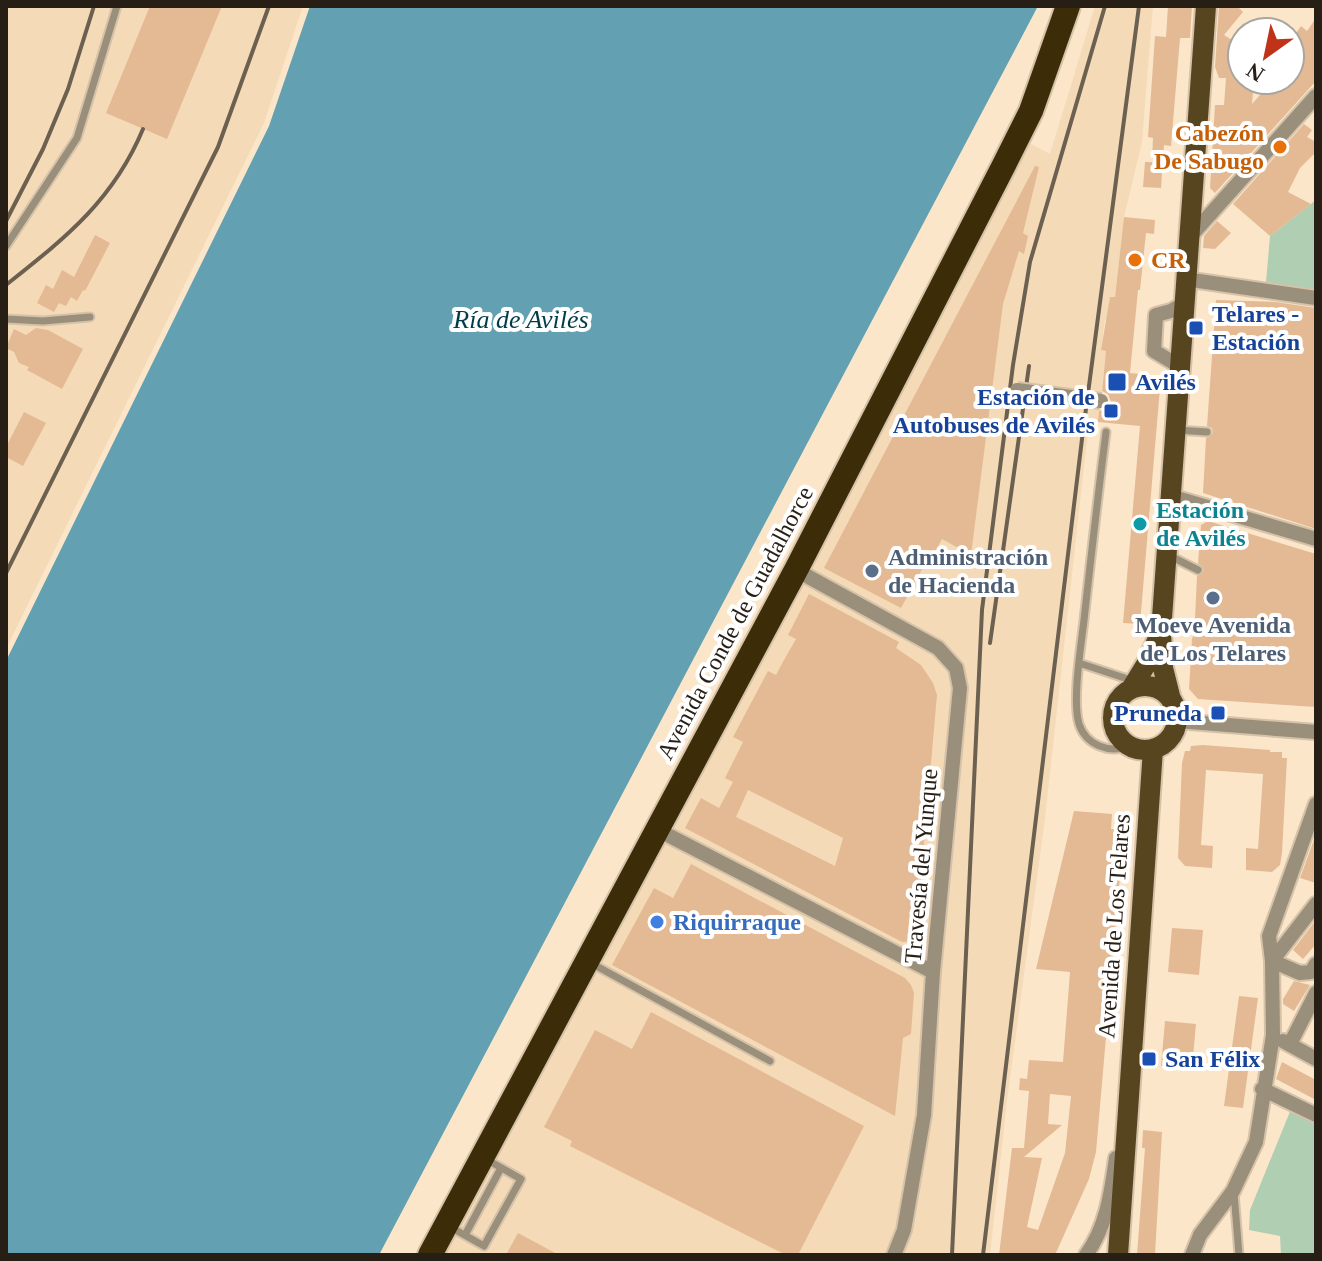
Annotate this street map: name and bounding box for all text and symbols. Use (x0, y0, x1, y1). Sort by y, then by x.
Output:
north arrow (1226, 16, 1306, 96)
text: N (1242, 57, 1269, 87)
place label: Cabezón De Sabugo (1154, 120, 1264, 174)
marker: Cabezón De Sabugo (1271, 138, 1289, 156)
place label: CR (1151, 247, 1186, 273)
marker: CR (1126, 251, 1144, 269)
place label: Telares - Estación (1212, 301, 1300, 355)
water label: Ría de Avilés (452, 305, 589, 334)
marker: Telares - Estación (1187, 319, 1205, 337)
place label: Avilés (1135, 369, 1196, 395)
marker: Avilés (1106, 371, 1128, 393)
place label: Estación de Autobuses de Avilés (893, 384, 1095, 438)
marker: Estación de Autobuses de Avilés (1102, 402, 1120, 420)
street label: Avenida Conde de Guadalhorce (652, 482, 818, 764)
place label: Estación de Avilés (1156, 497, 1246, 551)
marker: Estación de Avilés (1131, 515, 1149, 533)
place label: Administración de Hacienda (888, 544, 1048, 598)
marker: Administración de Hacienda (863, 562, 881, 580)
marker: Moeve Avenida de Los Telares (1204, 589, 1222, 607)
place label: Moeve Avenida de Los Telares (1135, 612, 1291, 666)
place label: Pruneda (1114, 700, 1202, 726)
marker: Pruneda (1209, 704, 1227, 722)
street label: Travesía del Yunque (900, 767, 942, 965)
street label: Avenida de Los Telares (1093, 813, 1135, 1039)
place label: Riquirraque (673, 909, 801, 935)
marker: Riquirraque (648, 913, 666, 931)
place label: San Félix (1165, 1046, 1260, 1072)
marker: San Félix (1140, 1050, 1158, 1068)

